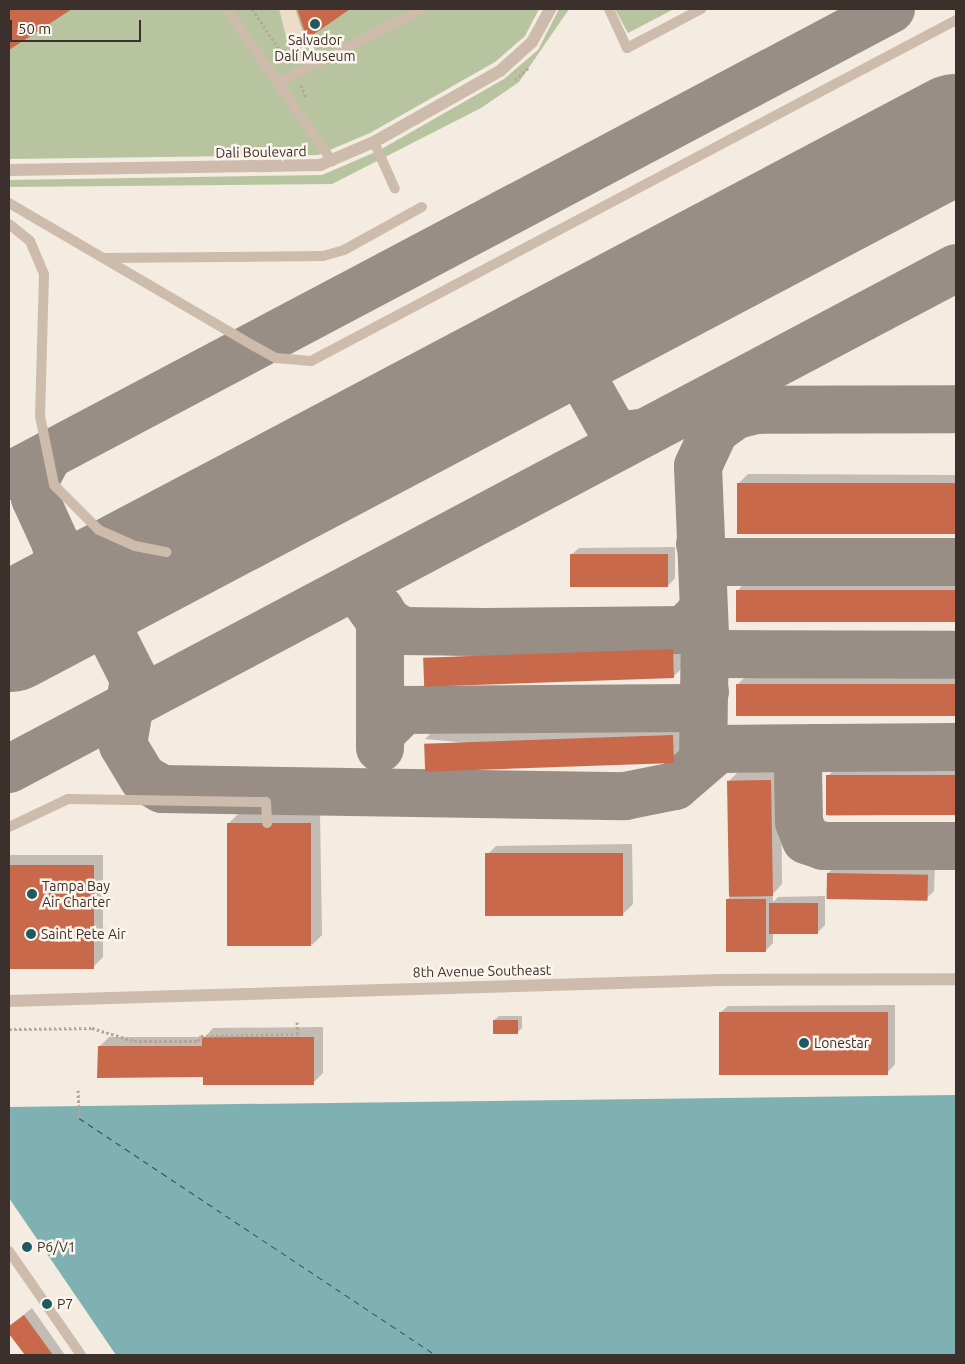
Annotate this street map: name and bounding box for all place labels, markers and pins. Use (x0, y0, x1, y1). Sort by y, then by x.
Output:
marker: Salvador Dalí Museum (309, 18, 321, 30)
place label: Salvador Dalí Museum (274, 32, 356, 64)
place label: Tampa Bay Air Charter (42, 878, 111, 910)
marker: Tampa Bay Air Charter (26, 888, 38, 900)
place label: Saint Pete Air (41, 926, 126, 942)
marker: Saint Pete Air (25, 928, 37, 940)
place label: Lonestar (814, 1035, 869, 1051)
marker: Lonestar (798, 1037, 810, 1049)
place label: P6/V1 (37, 1239, 76, 1255)
marker: P6/V1 (21, 1241, 33, 1253)
place label: P7 (57, 1296, 73, 1312)
marker: P7 (41, 1298, 53, 1310)

